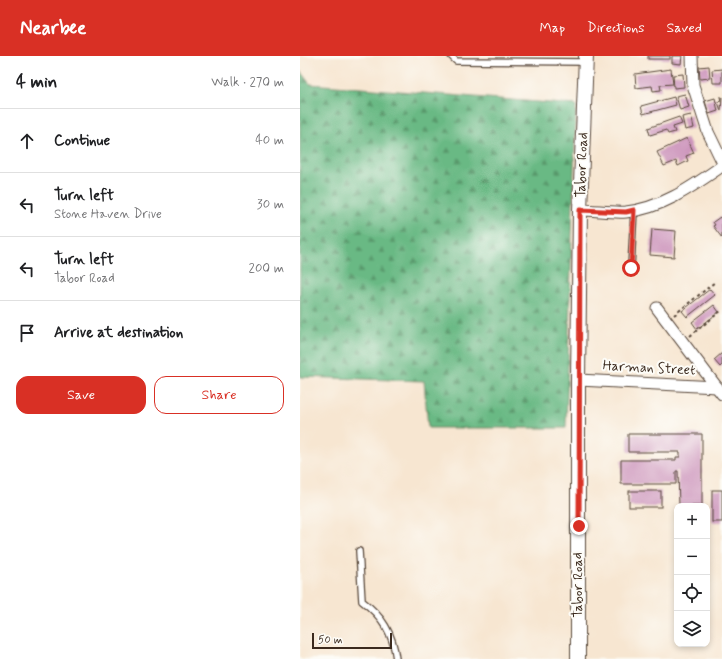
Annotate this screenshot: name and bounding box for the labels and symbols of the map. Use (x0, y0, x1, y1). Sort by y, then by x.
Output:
street label: Tabor Road (572, 132, 592, 198)
route start (622, 259, 640, 277)
street label: Harman Street (602, 357, 696, 379)
route end (570, 517, 588, 535)
street label: Tabor Road (569, 552, 587, 618)
scale bar (312, 631, 392, 650)

